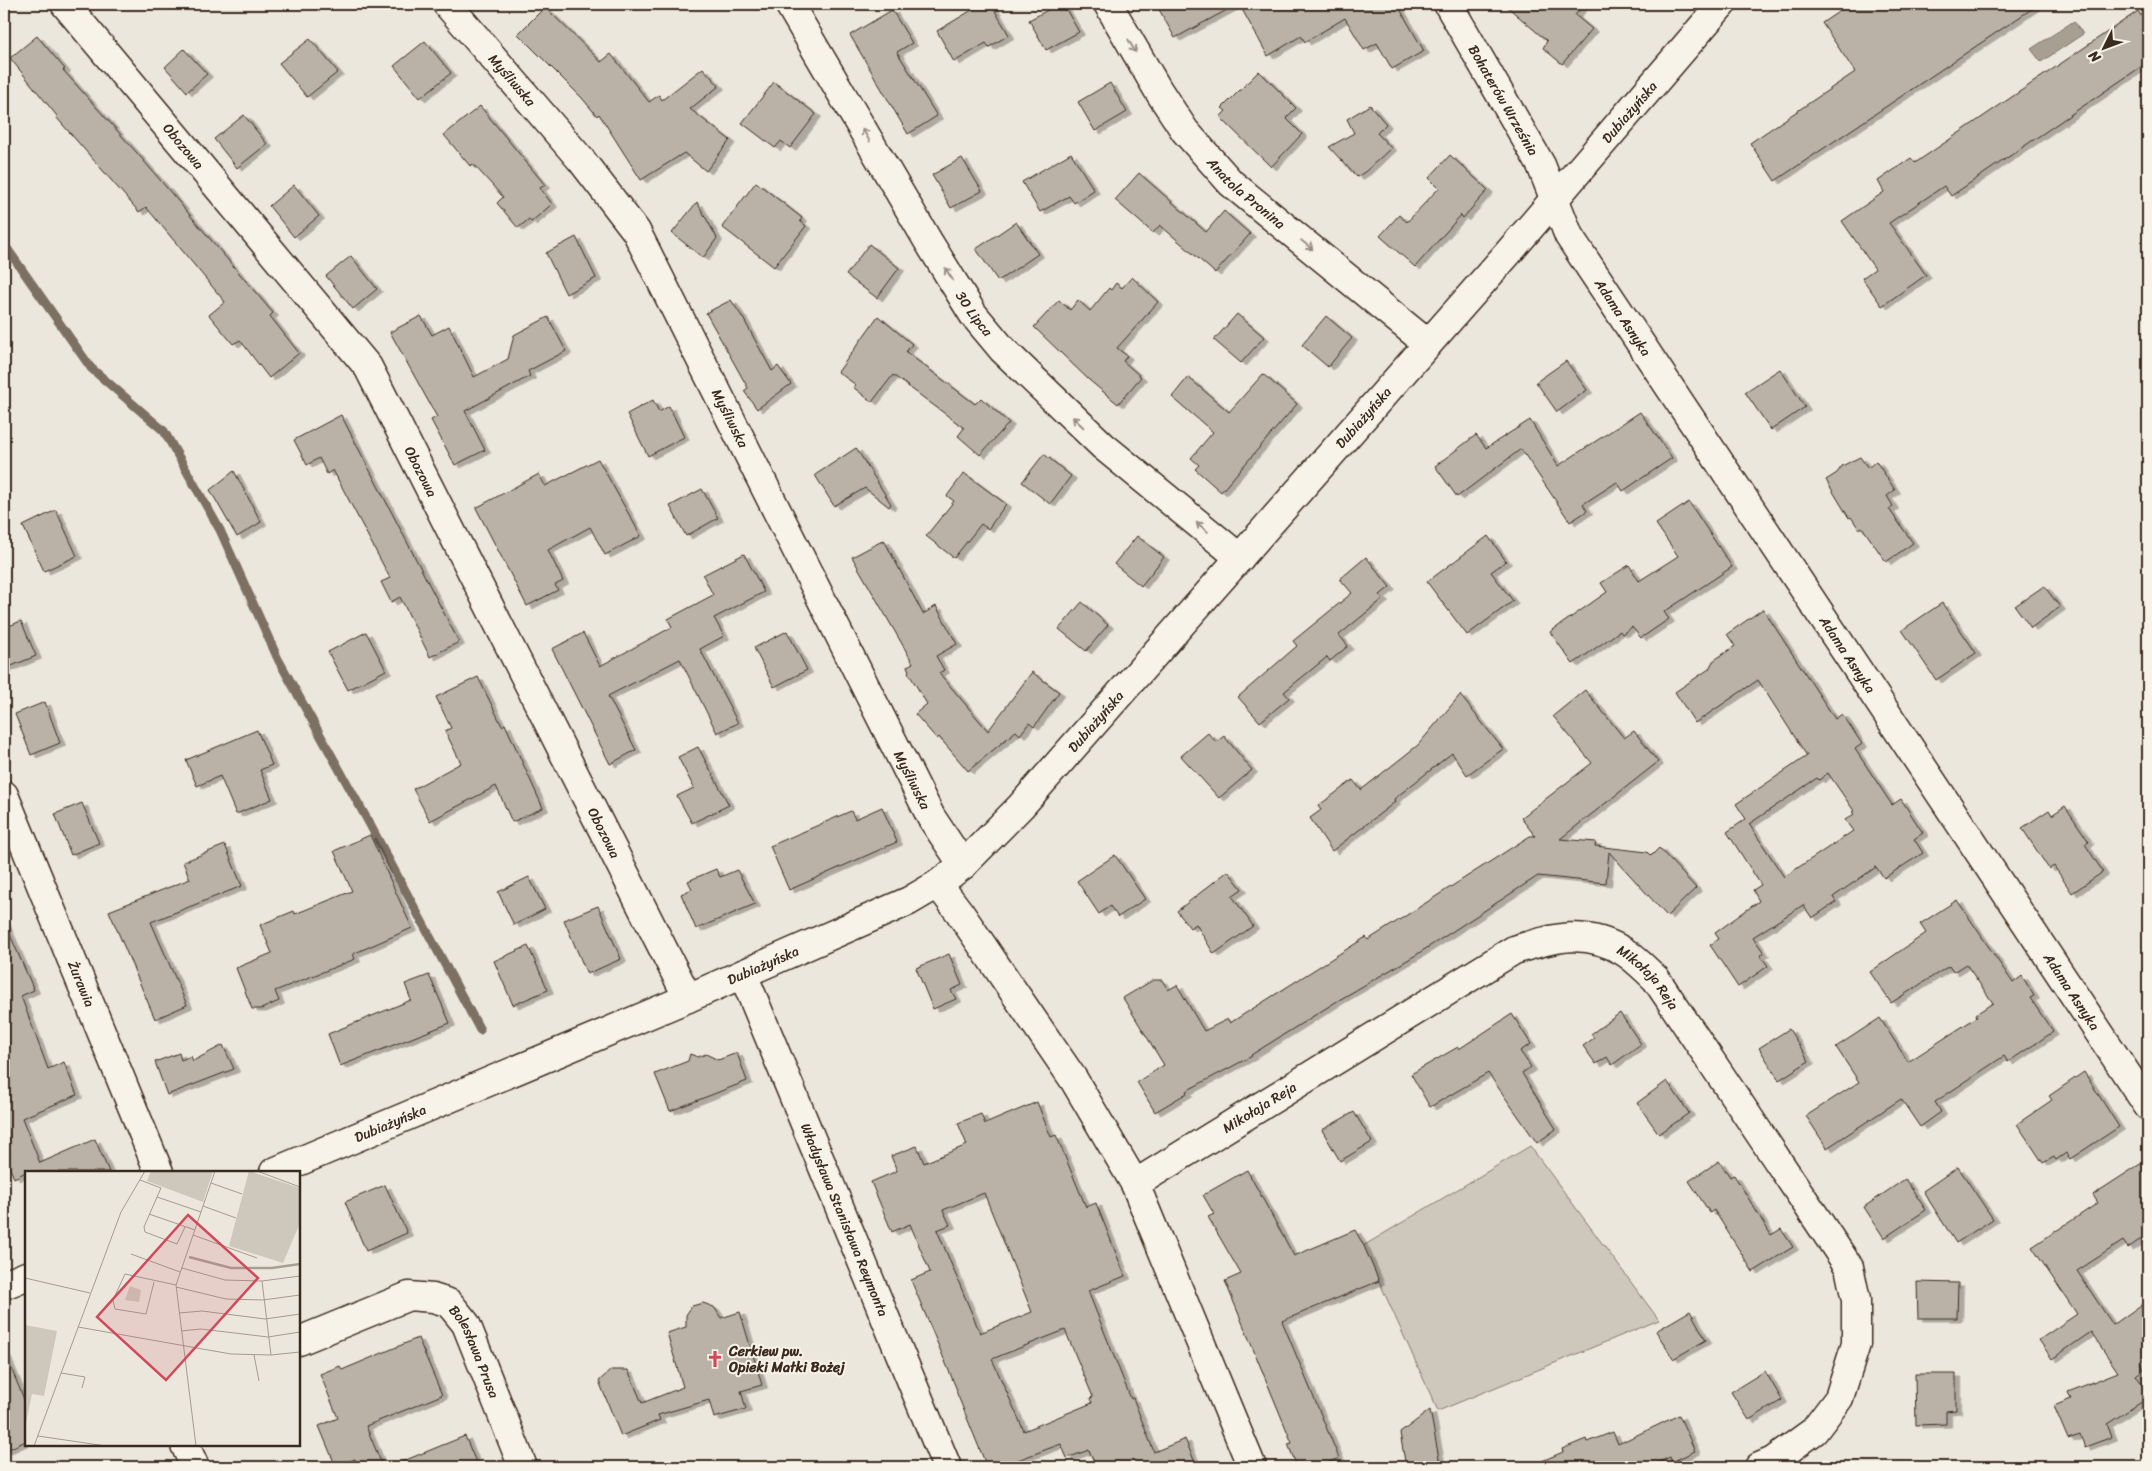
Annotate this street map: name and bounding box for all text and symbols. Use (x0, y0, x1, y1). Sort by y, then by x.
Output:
north arrow (2080, 22, 2130, 72)
one-way arrow (1128, 38, 1138, 53)
street label: Bohaterów Września (1461, 40, 1545, 161)
text: N (2082, 44, 2108, 69)
street label: Myśliwska (482, 48, 543, 113)
street label: Dubiażyńska (1595, 75, 1664, 149)
street label: Obozowa (156, 117, 210, 175)
one-way arrow (860, 128, 870, 142)
street label: Anatola Pronina (1200, 151, 1291, 236)
one-way arrow (1300, 240, 1313, 251)
one-way arrow (943, 268, 953, 282)
street label: Adama Asnyka (1587, 273, 1658, 362)
street label: 30 Lipca (949, 286, 1000, 343)
street label: Dubiażyńska (1329, 381, 1398, 455)
street label: Myśliwska (704, 384, 756, 453)
one-way arrow (1072, 416, 1085, 428)
street label: Obozowa (397, 442, 444, 502)
one-way arrow (1196, 522, 1209, 533)
street label: Adama Asnyka (1811, 610, 1882, 699)
street label: Dubiażyńska (1061, 685, 1131, 759)
street label: Myśliwska (886, 746, 938, 815)
street label: Obozowa (580, 803, 627, 863)
street label: Mikołaja Reja (1612, 938, 1685, 1015)
street label: Dubiażyńska (723, 939, 803, 992)
street label: Adama Asnyka (2036, 947, 2107, 1036)
street label: Żurawia (60, 957, 102, 1011)
street label: Mikołaja Reja (1217, 1075, 1302, 1140)
street label: Dubiażyńska (350, 1097, 430, 1150)
street label: Władysława Stanisława Reymonta (793, 1119, 895, 1321)
inset map (25, 1171, 300, 1446)
street label: Bolesława Prusa (442, 1299, 506, 1402)
place label: Cerkiew pw. Opieki Matki Bożej (728, 1339, 845, 1380)
church icon: Cerkiew pw. Opieki Matki Bożej (705, 1349, 725, 1369)

